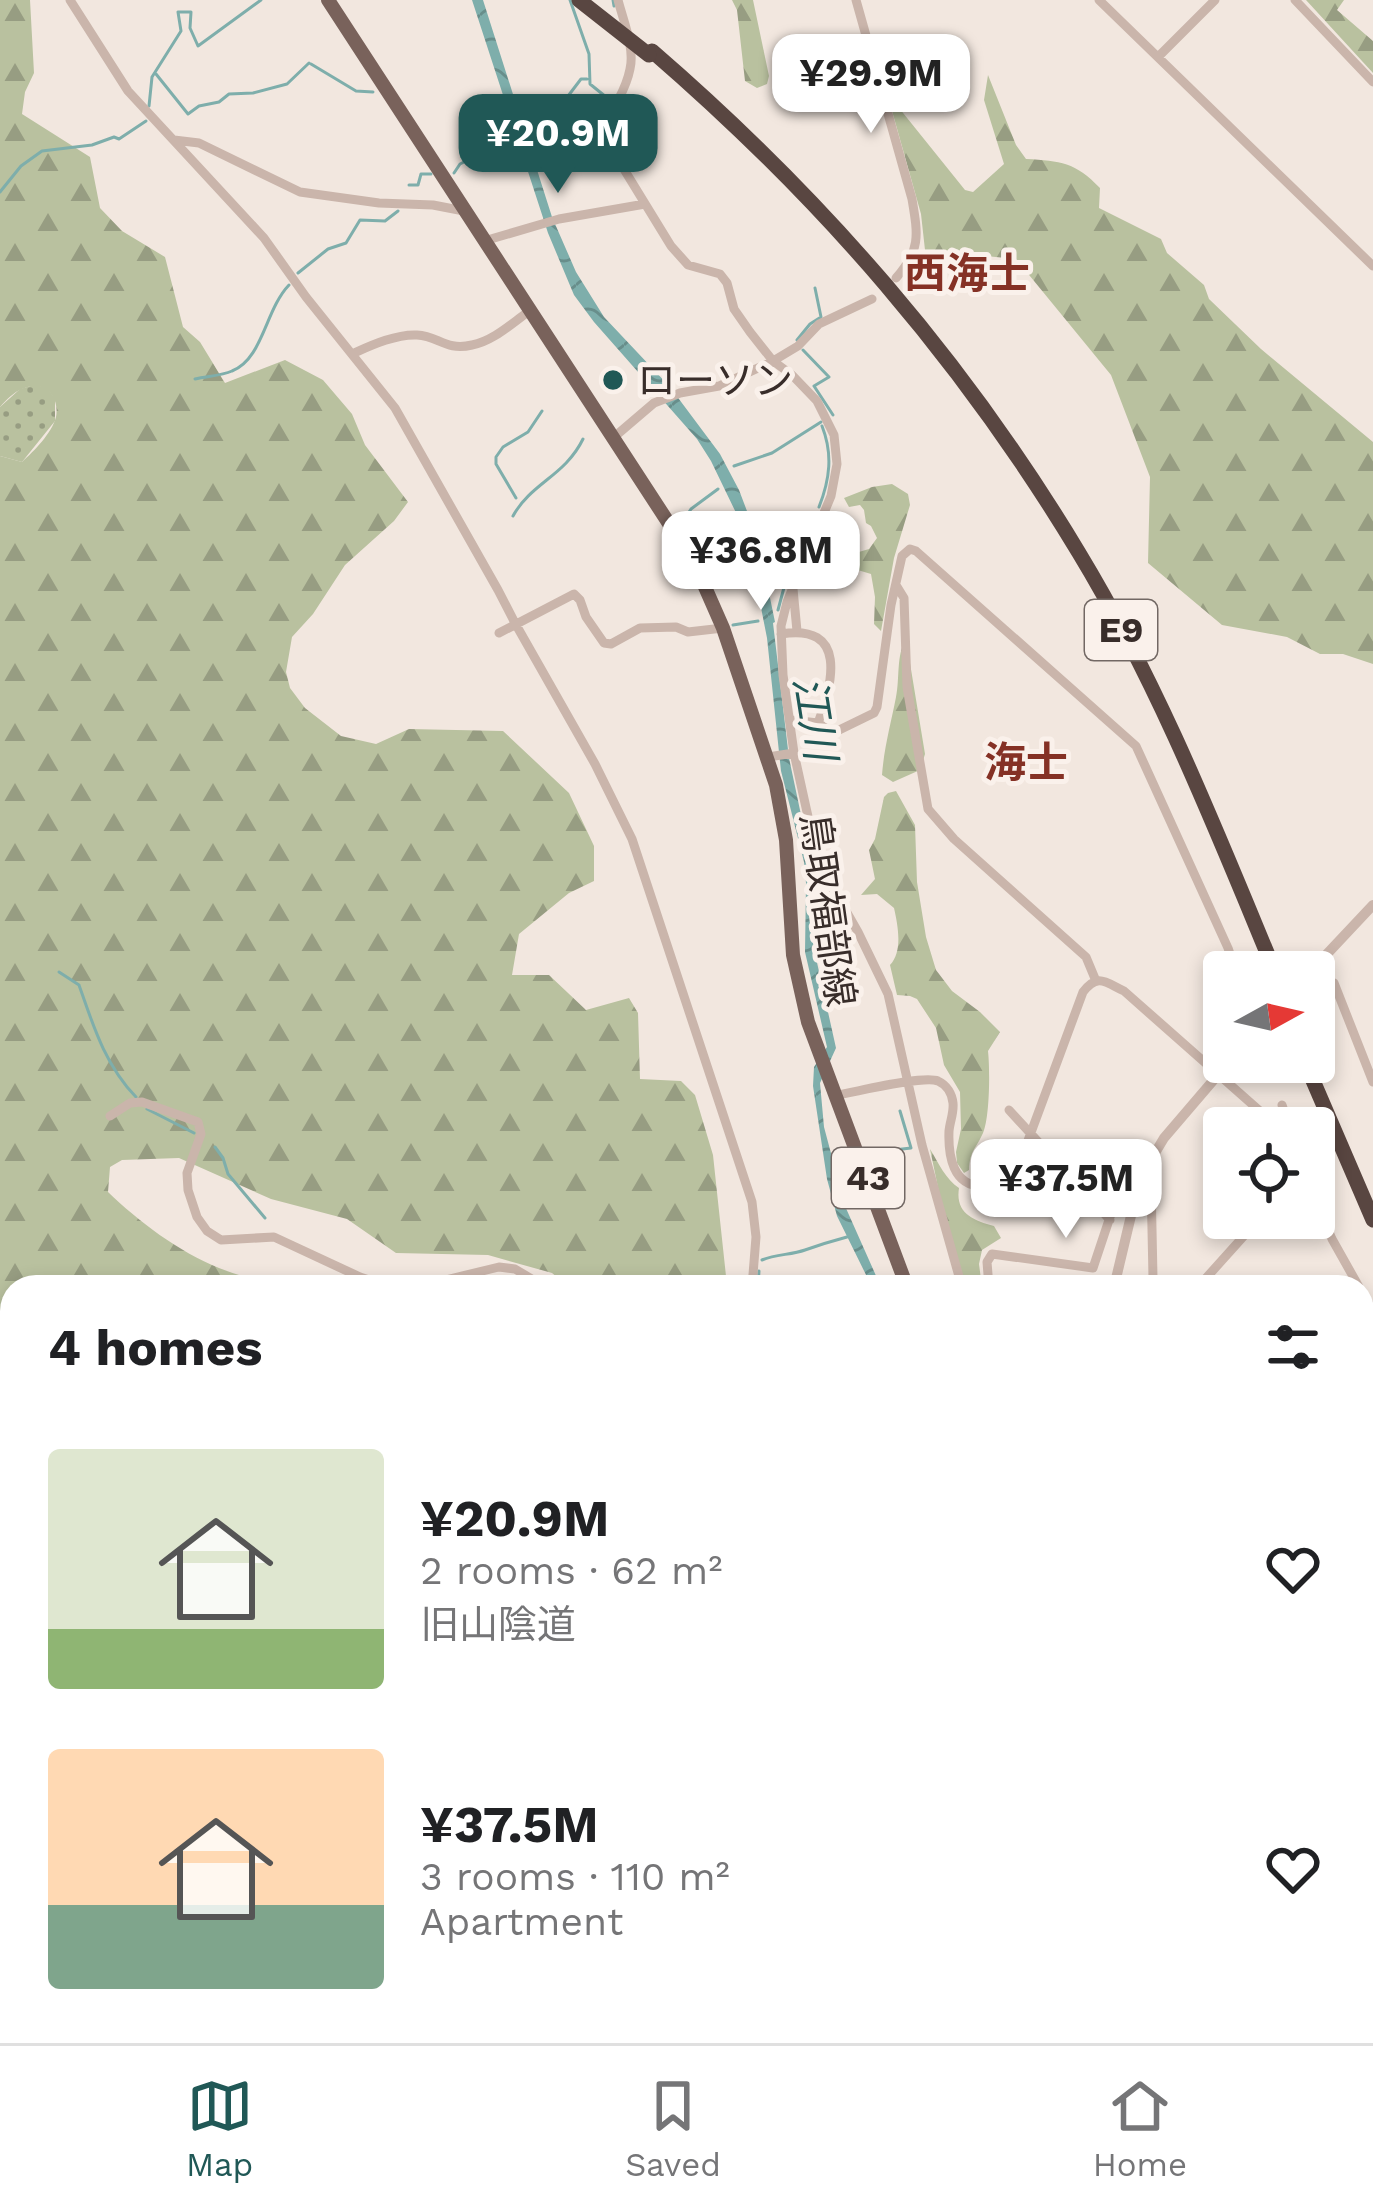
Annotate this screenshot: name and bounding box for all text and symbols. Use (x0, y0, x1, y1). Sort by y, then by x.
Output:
pin: ¥29.9M (773, 34, 969, 136)
text: ¥29.9M (799, 50, 943, 95)
pin: ¥20.9M (460, 94, 656, 196)
text: ¥20.9M (486, 110, 630, 155)
district label: 西海士 (904, 249, 1030, 298)
place label: ローソン (637, 358, 793, 403)
marker: ローソン (600, 367, 626, 393)
pin: ¥36.8M (663, 511, 859, 613)
text: ¥36.8M (689, 527, 833, 572)
road number: E9 (1085, 600, 1157, 660)
water label: 江川 (784, 673, 846, 767)
district label: 海士 (984, 738, 1068, 787)
street label: 鳥取福部線 (792, 810, 864, 1010)
north arrow (1203, 951, 1335, 1083)
map controls (1203, 951, 1335, 1239)
button: locate (1203, 1107, 1335, 1239)
pin: ¥37.5M (968, 1139, 1164, 1241)
road number: 43 (832, 1148, 904, 1208)
text: ¥37.5M (998, 1155, 1134, 1200)
icon: filters (1260, 1314, 1326, 1380)
text: 4 homes (48, 1318, 262, 1377)
text: ¥20.9M (420, 1489, 609, 1548)
icon: home (144, 1497, 288, 1641)
icon: heart (1260, 1536, 1326, 1602)
text: 2 rooms · 62 m² (420, 1548, 722, 1593)
text: 旧山陰道 (420, 1602, 576, 1647)
text: ¥37.5M (420, 1795, 599, 1854)
icon: home (144, 1797, 288, 1941)
icon: heart (1260, 1836, 1326, 1902)
text: 3 rooms · 110 m² (420, 1854, 730, 1899)
text: Apartment (420, 1899, 623, 1944)
tab: Map (186, 2073, 253, 2184)
tab: Saved (625, 2073, 721, 2184)
tab: Home (1093, 2073, 1187, 2184)

